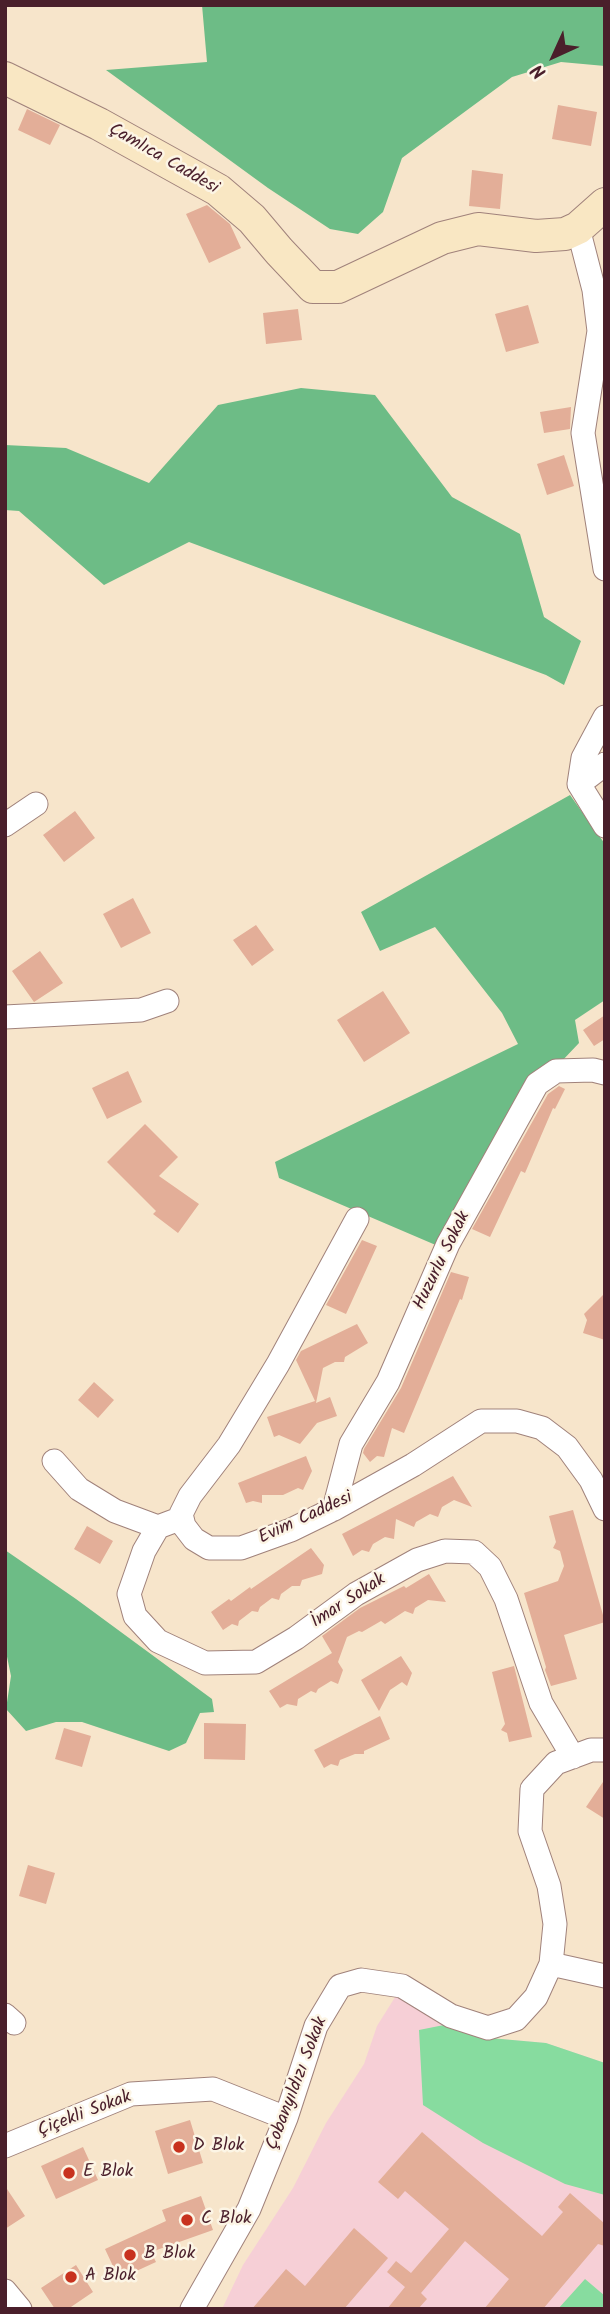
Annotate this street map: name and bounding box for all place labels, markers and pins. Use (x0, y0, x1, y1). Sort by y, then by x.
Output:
place label: D Blok (193, 2136, 244, 2158)
marker: D Blok (171, 2139, 187, 2155)
place label: E Blok (83, 2162, 133, 2184)
marker: E Blok (61, 2165, 77, 2181)
place label: C Blok (201, 2209, 251, 2231)
marker: C Blok (179, 2212, 195, 2228)
place label: B Blok (144, 2244, 195, 2266)
marker: B Blok (122, 2247, 138, 2263)
place label: A Blok (85, 2266, 136, 2288)
marker: A Blok (63, 2269, 79, 2285)

